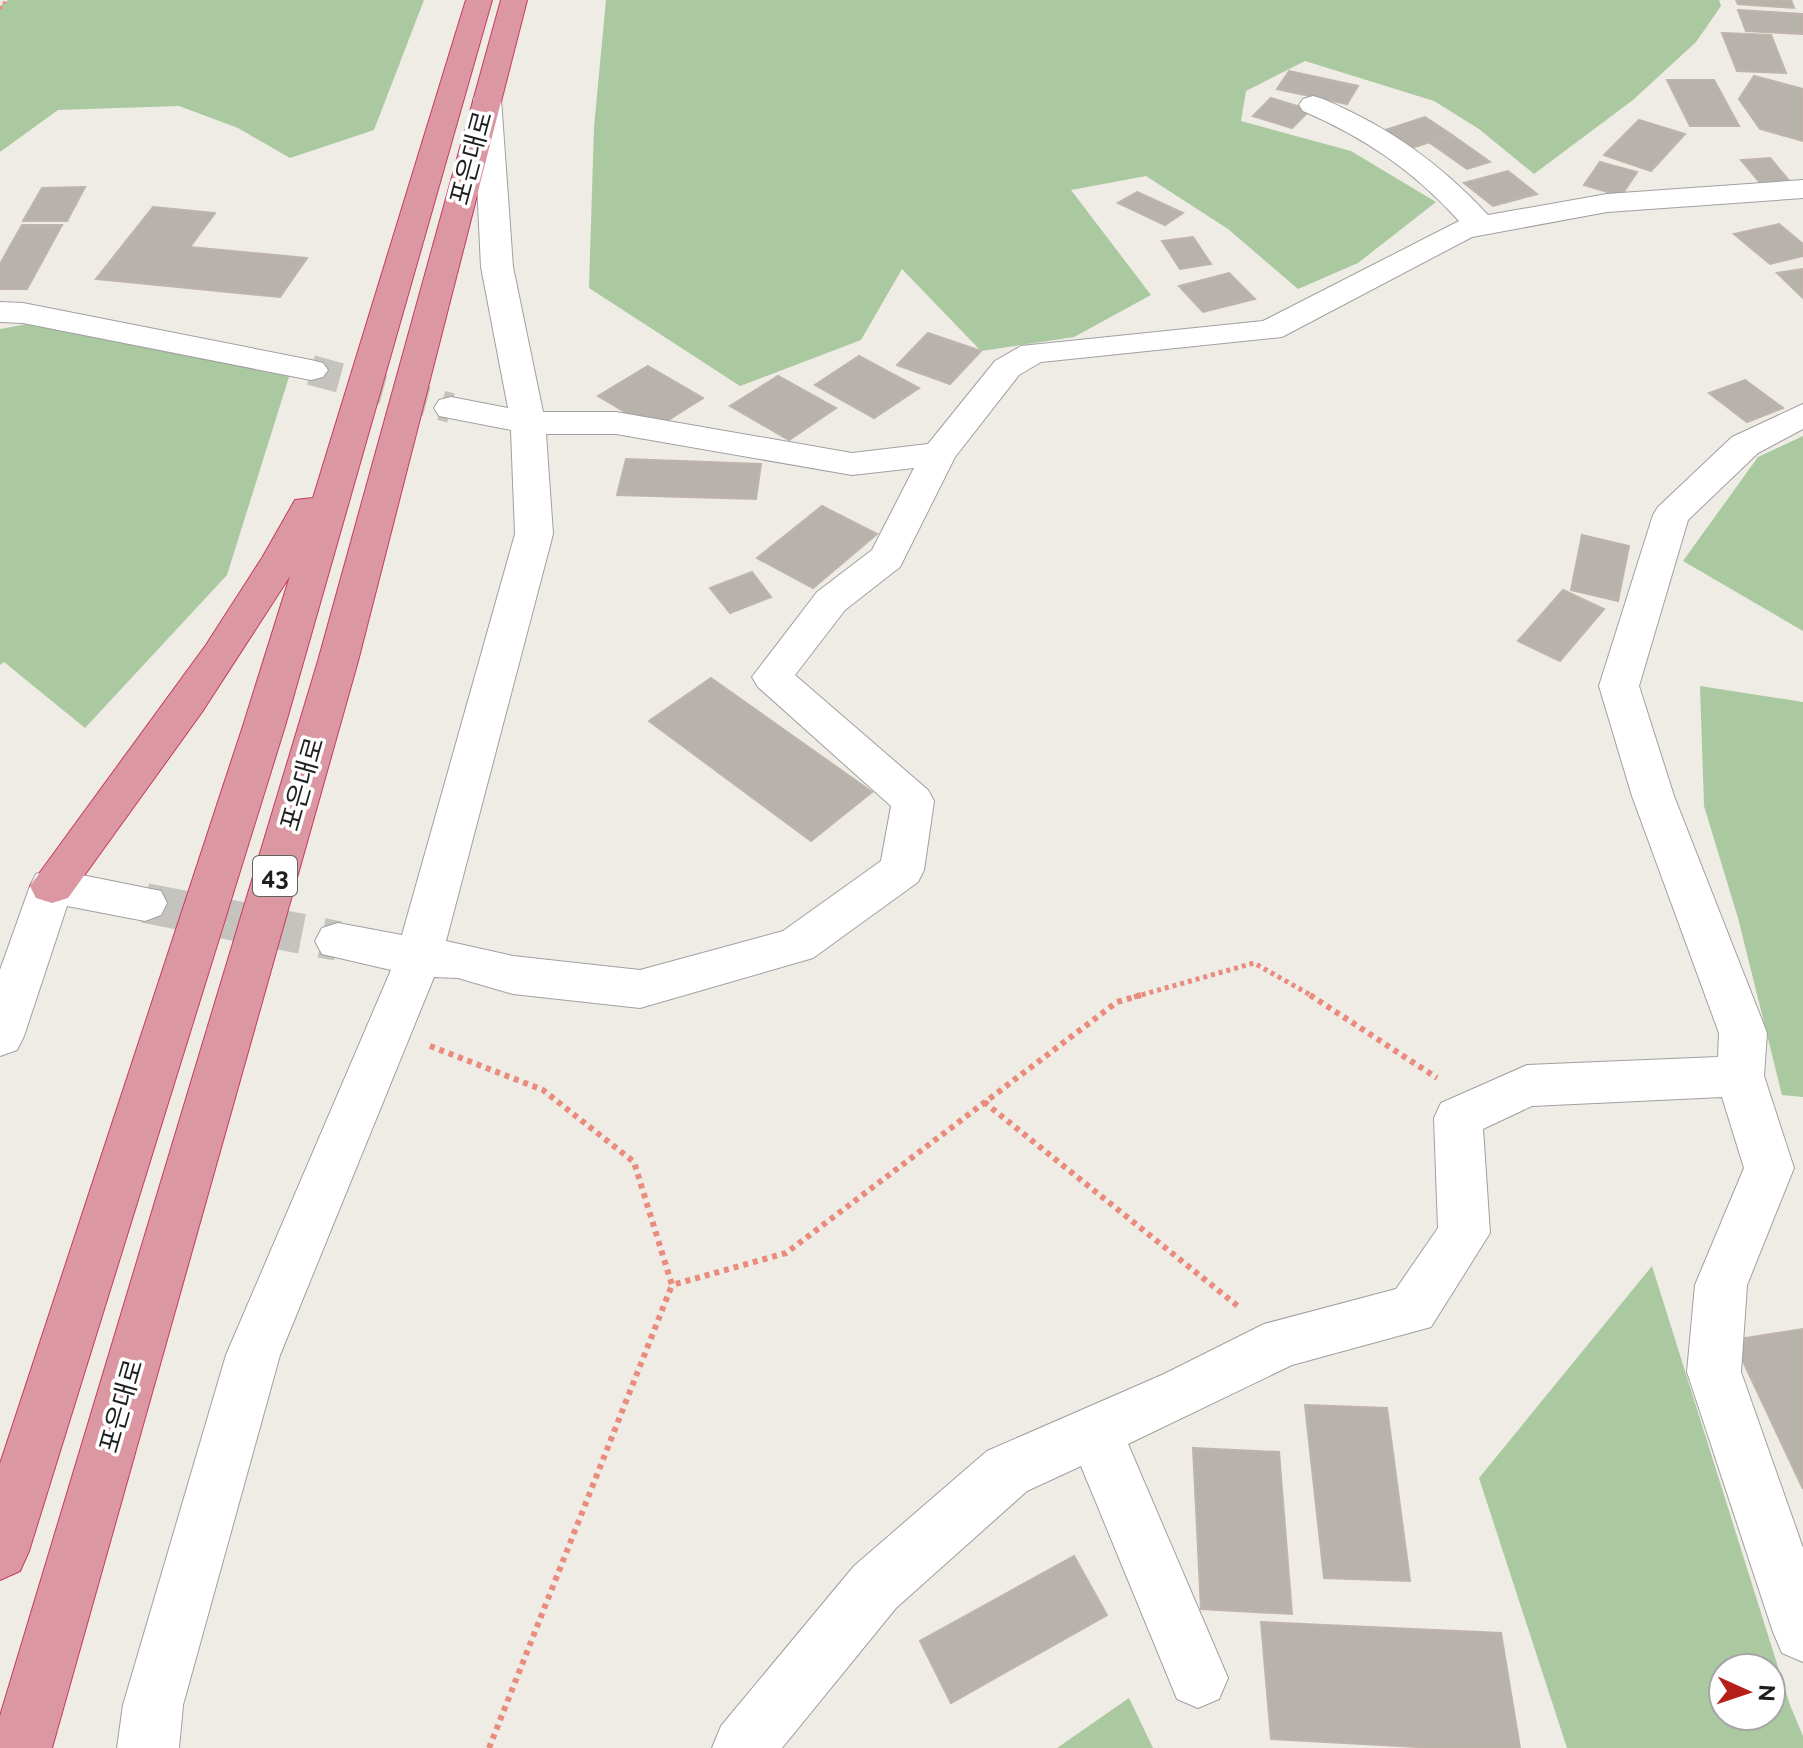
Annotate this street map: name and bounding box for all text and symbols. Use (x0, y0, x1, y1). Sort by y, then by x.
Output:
street label: 포은대로 (444, 108, 498, 208)
street label: 포은대로 (274, 734, 330, 834)
road number: 43 (253, 856, 297, 896)
street label: 포은대로 (93, 1356, 149, 1456)
north arrow (1707, 1652, 1787, 1732)
text: N (1754, 1684, 1780, 1702)

